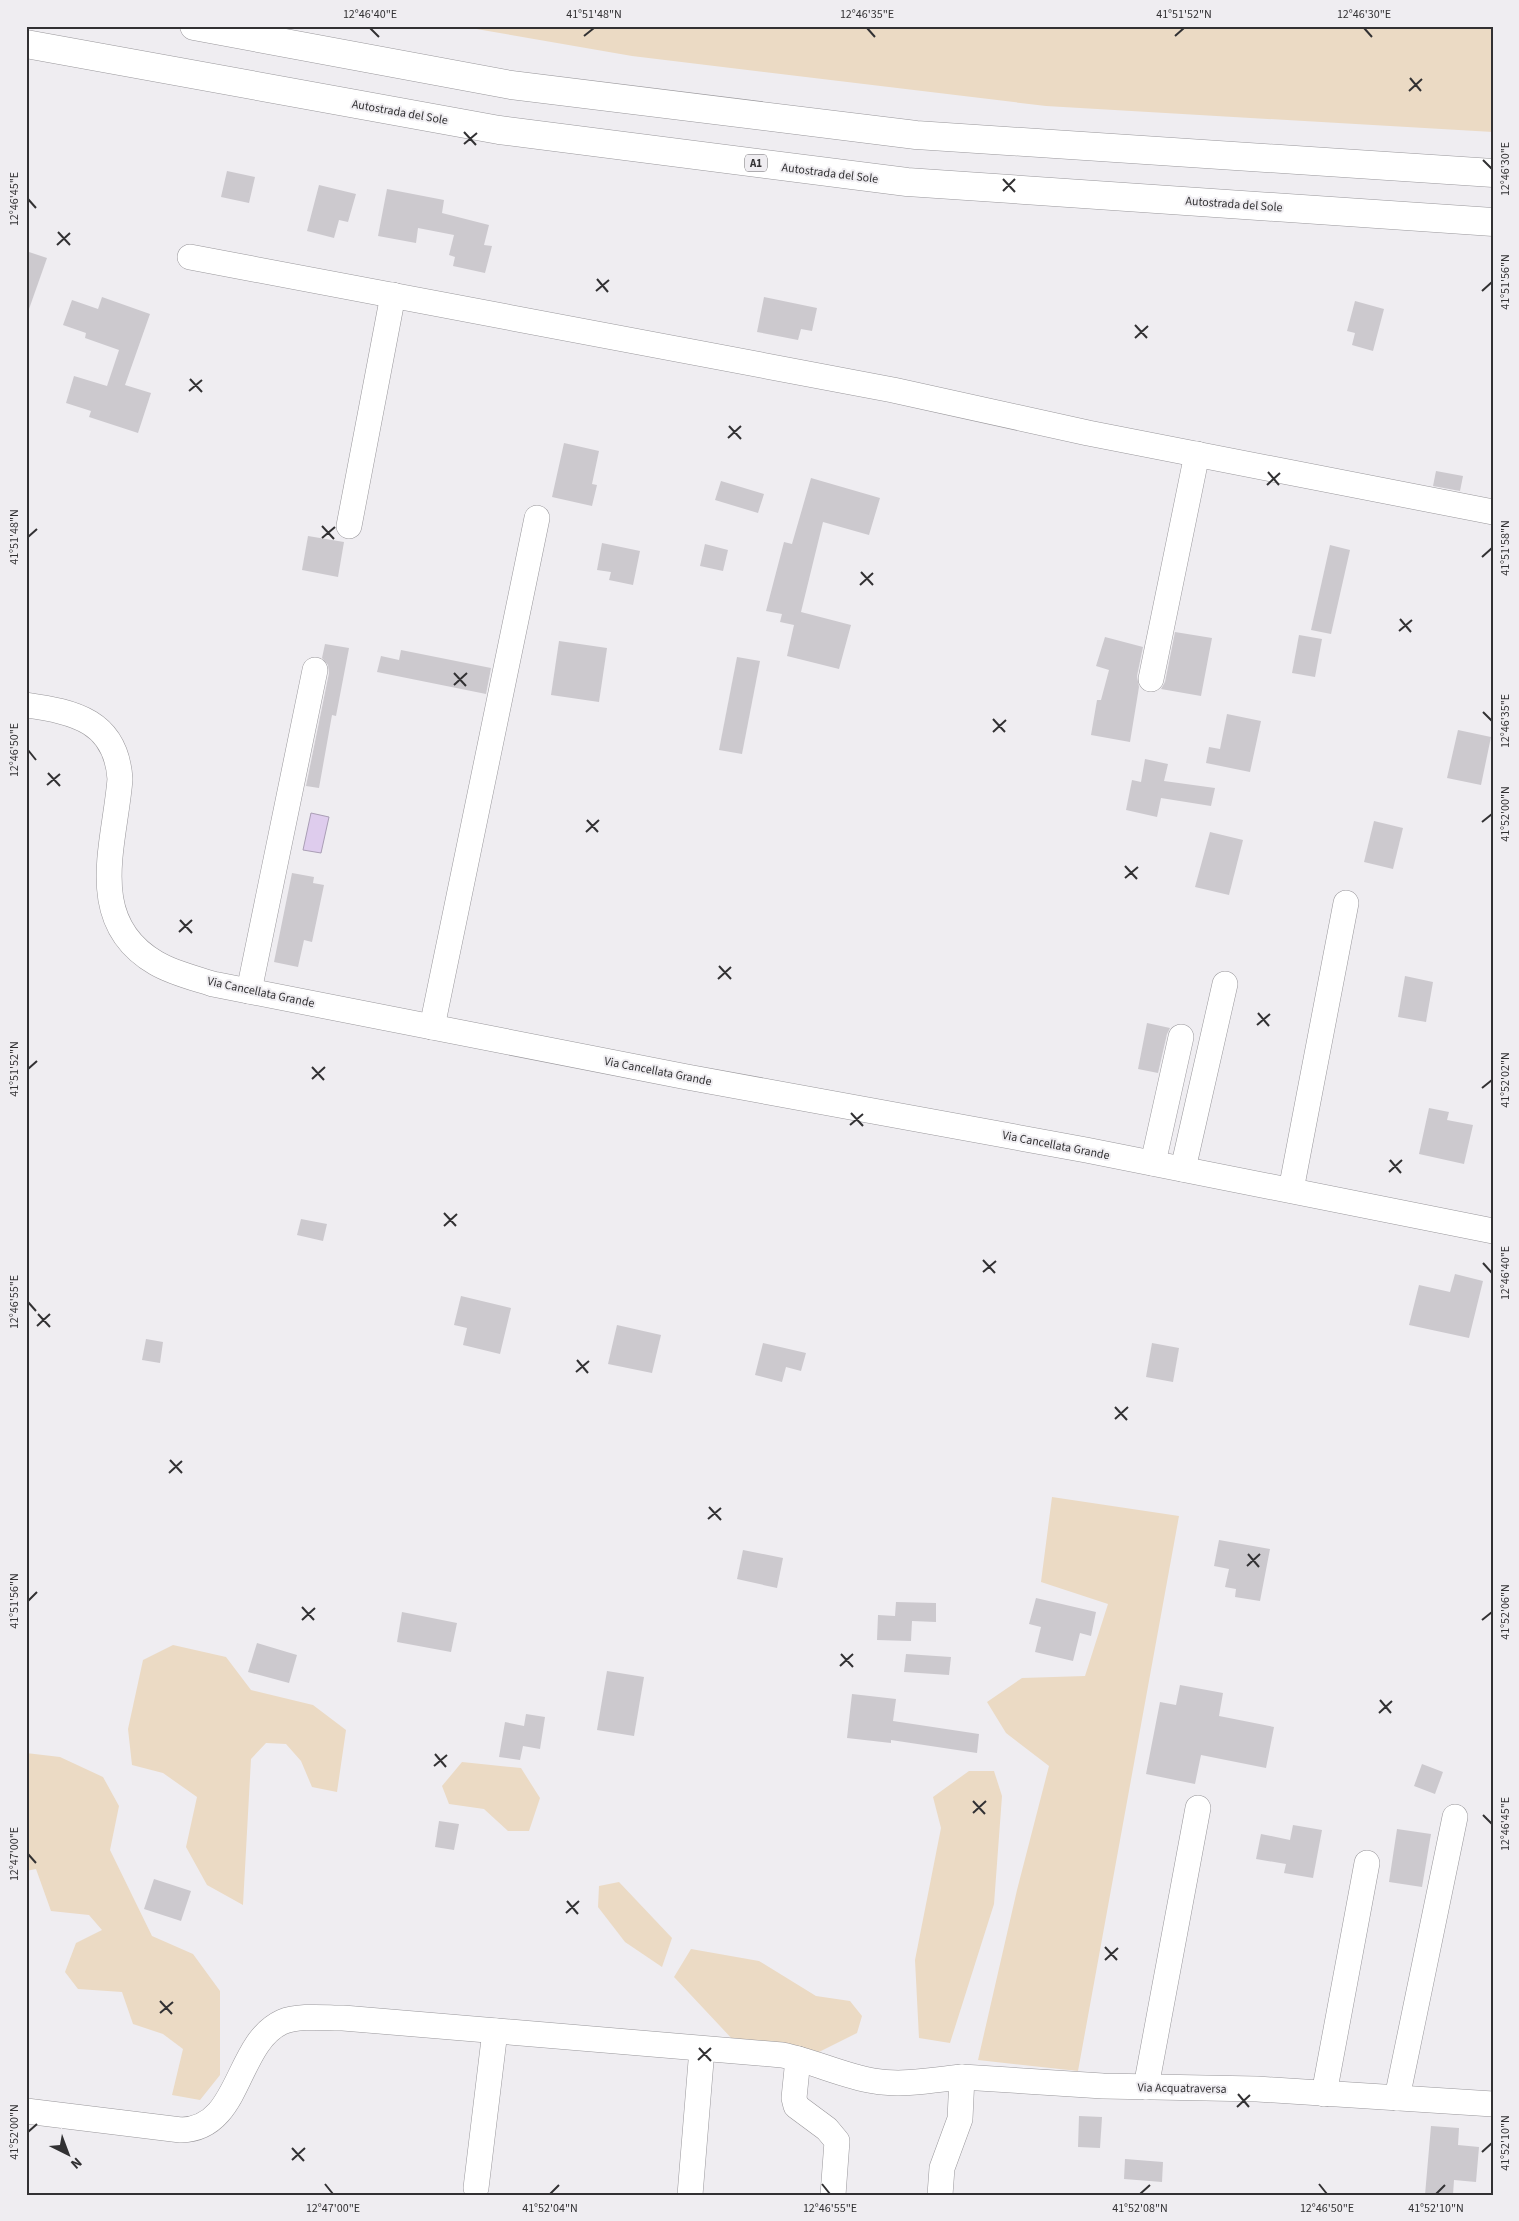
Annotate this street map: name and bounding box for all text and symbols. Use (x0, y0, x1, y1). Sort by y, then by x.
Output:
text: 12°46'40"E (343, 6, 397, 23)
text: 41°51'48"N (566, 6, 622, 23)
text: 12°46'35"E (840, 6, 894, 23)
text: 41°51'52"N (1156, 6, 1212, 23)
text: 12°46'30"E (1337, 6, 1391, 23)
street label: Autostrada del Sole (351, 96, 449, 129)
text: 12°46'30"E (1497, 142, 1514, 196)
road number: A1 (745, 154, 767, 172)
street label: Autostrada del Sole (781, 159, 879, 188)
text: 12°46'45"E (6, 172, 23, 226)
street label: Autostrada del Sole (1185, 193, 1283, 216)
text: 41°51'56"N (1497, 254, 1514, 310)
text: 41°51'48"N (6, 509, 23, 565)
text: 41°51'58"N (1497, 520, 1514, 576)
text: 12°46'35"E (1497, 694, 1514, 748)
text: 12°46'50"E (6, 723, 23, 777)
text: 41°52'00"N (1497, 786, 1514, 842)
street label: Via Cancellata Grande (206, 973, 316, 1012)
text: 41°51'52"N (6, 1041, 23, 1097)
text: 41°52'02"N (1497, 1052, 1514, 1108)
street label: Via Cancellata Grande (603, 1053, 713, 1090)
street label: Via Cancellata Grande (1001, 1127, 1111, 1164)
text: 12°46'40"E (1497, 1246, 1514, 1300)
text: 12°46'55"E (6, 1275, 23, 1329)
text: 41°51'56"N (6, 1573, 23, 1629)
text: 41°52'06"N (1497, 1584, 1514, 1640)
text: 12°46'45"E (1497, 1797, 1514, 1851)
text: 12°47'00"E (6, 1827, 23, 1881)
street label: Via Acquatraversa (1137, 2079, 1227, 2098)
text: 41°52'00"N (6, 2104, 23, 2160)
text: 41°52'10"N (1497, 2115, 1514, 2171)
north arrow (42, 2128, 92, 2178)
text: N (66, 2152, 86, 2173)
text: 12°47'00"E (306, 2200, 360, 2217)
text: 41°52'04"N (522, 2200, 578, 2217)
text: 12°46'55"E (803, 2200, 857, 2217)
text: 41°52'08"N (1112, 2200, 1168, 2217)
text: 12°46'50"E (1300, 2200, 1354, 2217)
text: 41°52'10"N (1408, 2200, 1464, 2217)

